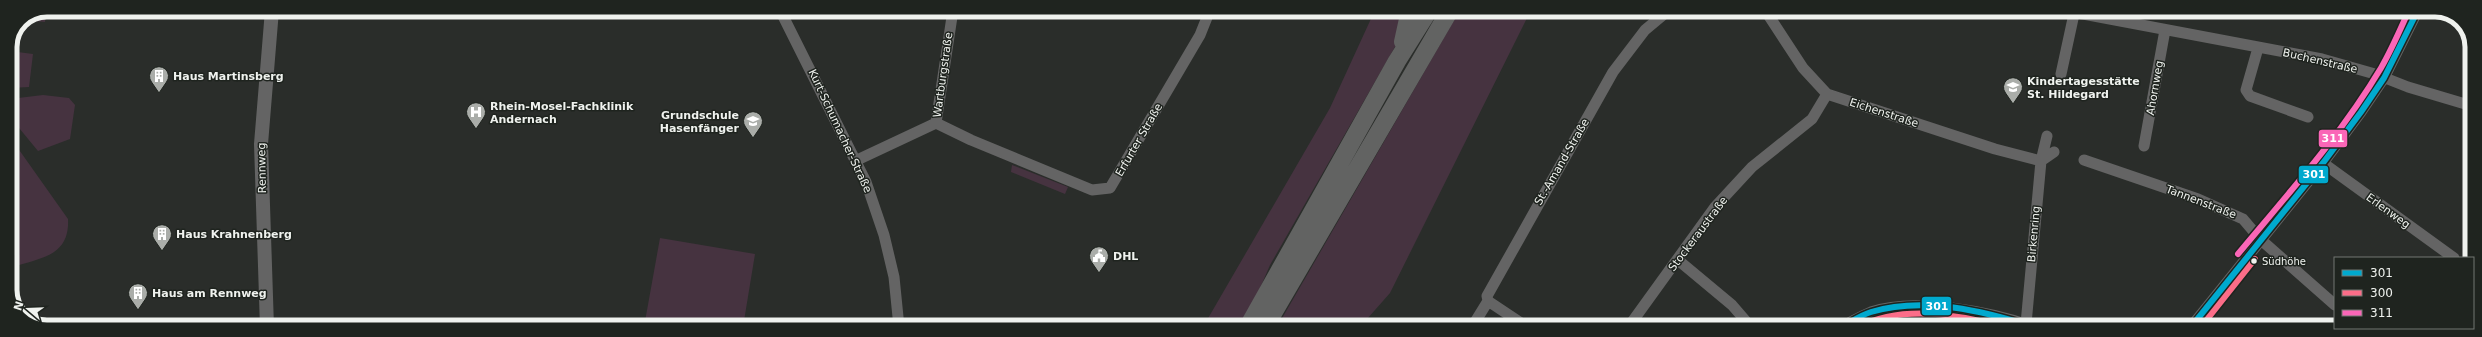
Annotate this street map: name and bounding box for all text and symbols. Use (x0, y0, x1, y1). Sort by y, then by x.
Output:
street label: Wartburgstraße (931, 31, 955, 119)
street label: Buchenstraße (2281, 46, 2359, 76)
street label: Ahornweg (2144, 60, 2166, 116)
building icon: Haus Martinsberg (148, 65, 170, 93)
street label: Kurt-Schumacher-Straße (806, 67, 874, 195)
place label: Haus Martinsberg (173, 70, 284, 83)
place label: Kindertagesstätte St. Hildegard (2027, 75, 2140, 101)
school or university icon: Kindertagesstätte St. Hildegard (2002, 76, 2024, 104)
street label: Eichenstraße (1848, 96, 1920, 130)
place label: Rhein-Mosel-Fachklinik Andernach (490, 100, 634, 126)
hospital icon: Rhein-Mosel-Fachklinik Andernach (465, 101, 487, 129)
street label: Erfurter Straße (1113, 101, 1165, 179)
place label: Grundschule Hasenfänger (660, 109, 740, 135)
school or university icon: Grundschule Hasenfänger (742, 110, 764, 138)
street label: St.-Amand-Straße (1532, 116, 1592, 208)
line badge: 311 (2318, 129, 2348, 148)
text: 311 (2322, 132, 2344, 145)
street label: Rennweg (255, 143, 269, 193)
line badge: 301 (2298, 165, 2329, 184)
text: 301 (2303, 168, 2325, 181)
street label: Tannenstraße (2163, 182, 2238, 221)
street label: Erlenweg (2364, 191, 2412, 231)
street label: Stockeraustraße (1666, 194, 1730, 274)
street label: Birkenring (2025, 205, 2043, 263)
building icon: Haus Krahnenberg (151, 223, 173, 251)
place label: Haus Krahnenberg (176, 228, 292, 241)
public building icon: DHL (1088, 245, 1110, 273)
place label: DHL (1113, 250, 1138, 263)
marker: Südhöhe (2249, 256, 2259, 266)
place label: Südhöhe (2262, 256, 2306, 267)
legend (2334, 257, 2474, 329)
text: 301 (2370, 266, 2393, 280)
building icon: Haus am Rennweg (127, 282, 149, 310)
text: 300 (2370, 286, 2393, 300)
place label: Haus am Rennweg (152, 287, 267, 300)
north arrow (8, 289, 48, 329)
line badge: 301 (1921, 296, 1952, 316)
text: N (11, 299, 27, 312)
text: 301 (1926, 300, 1948, 313)
text: 311 (2370, 306, 2393, 320)

